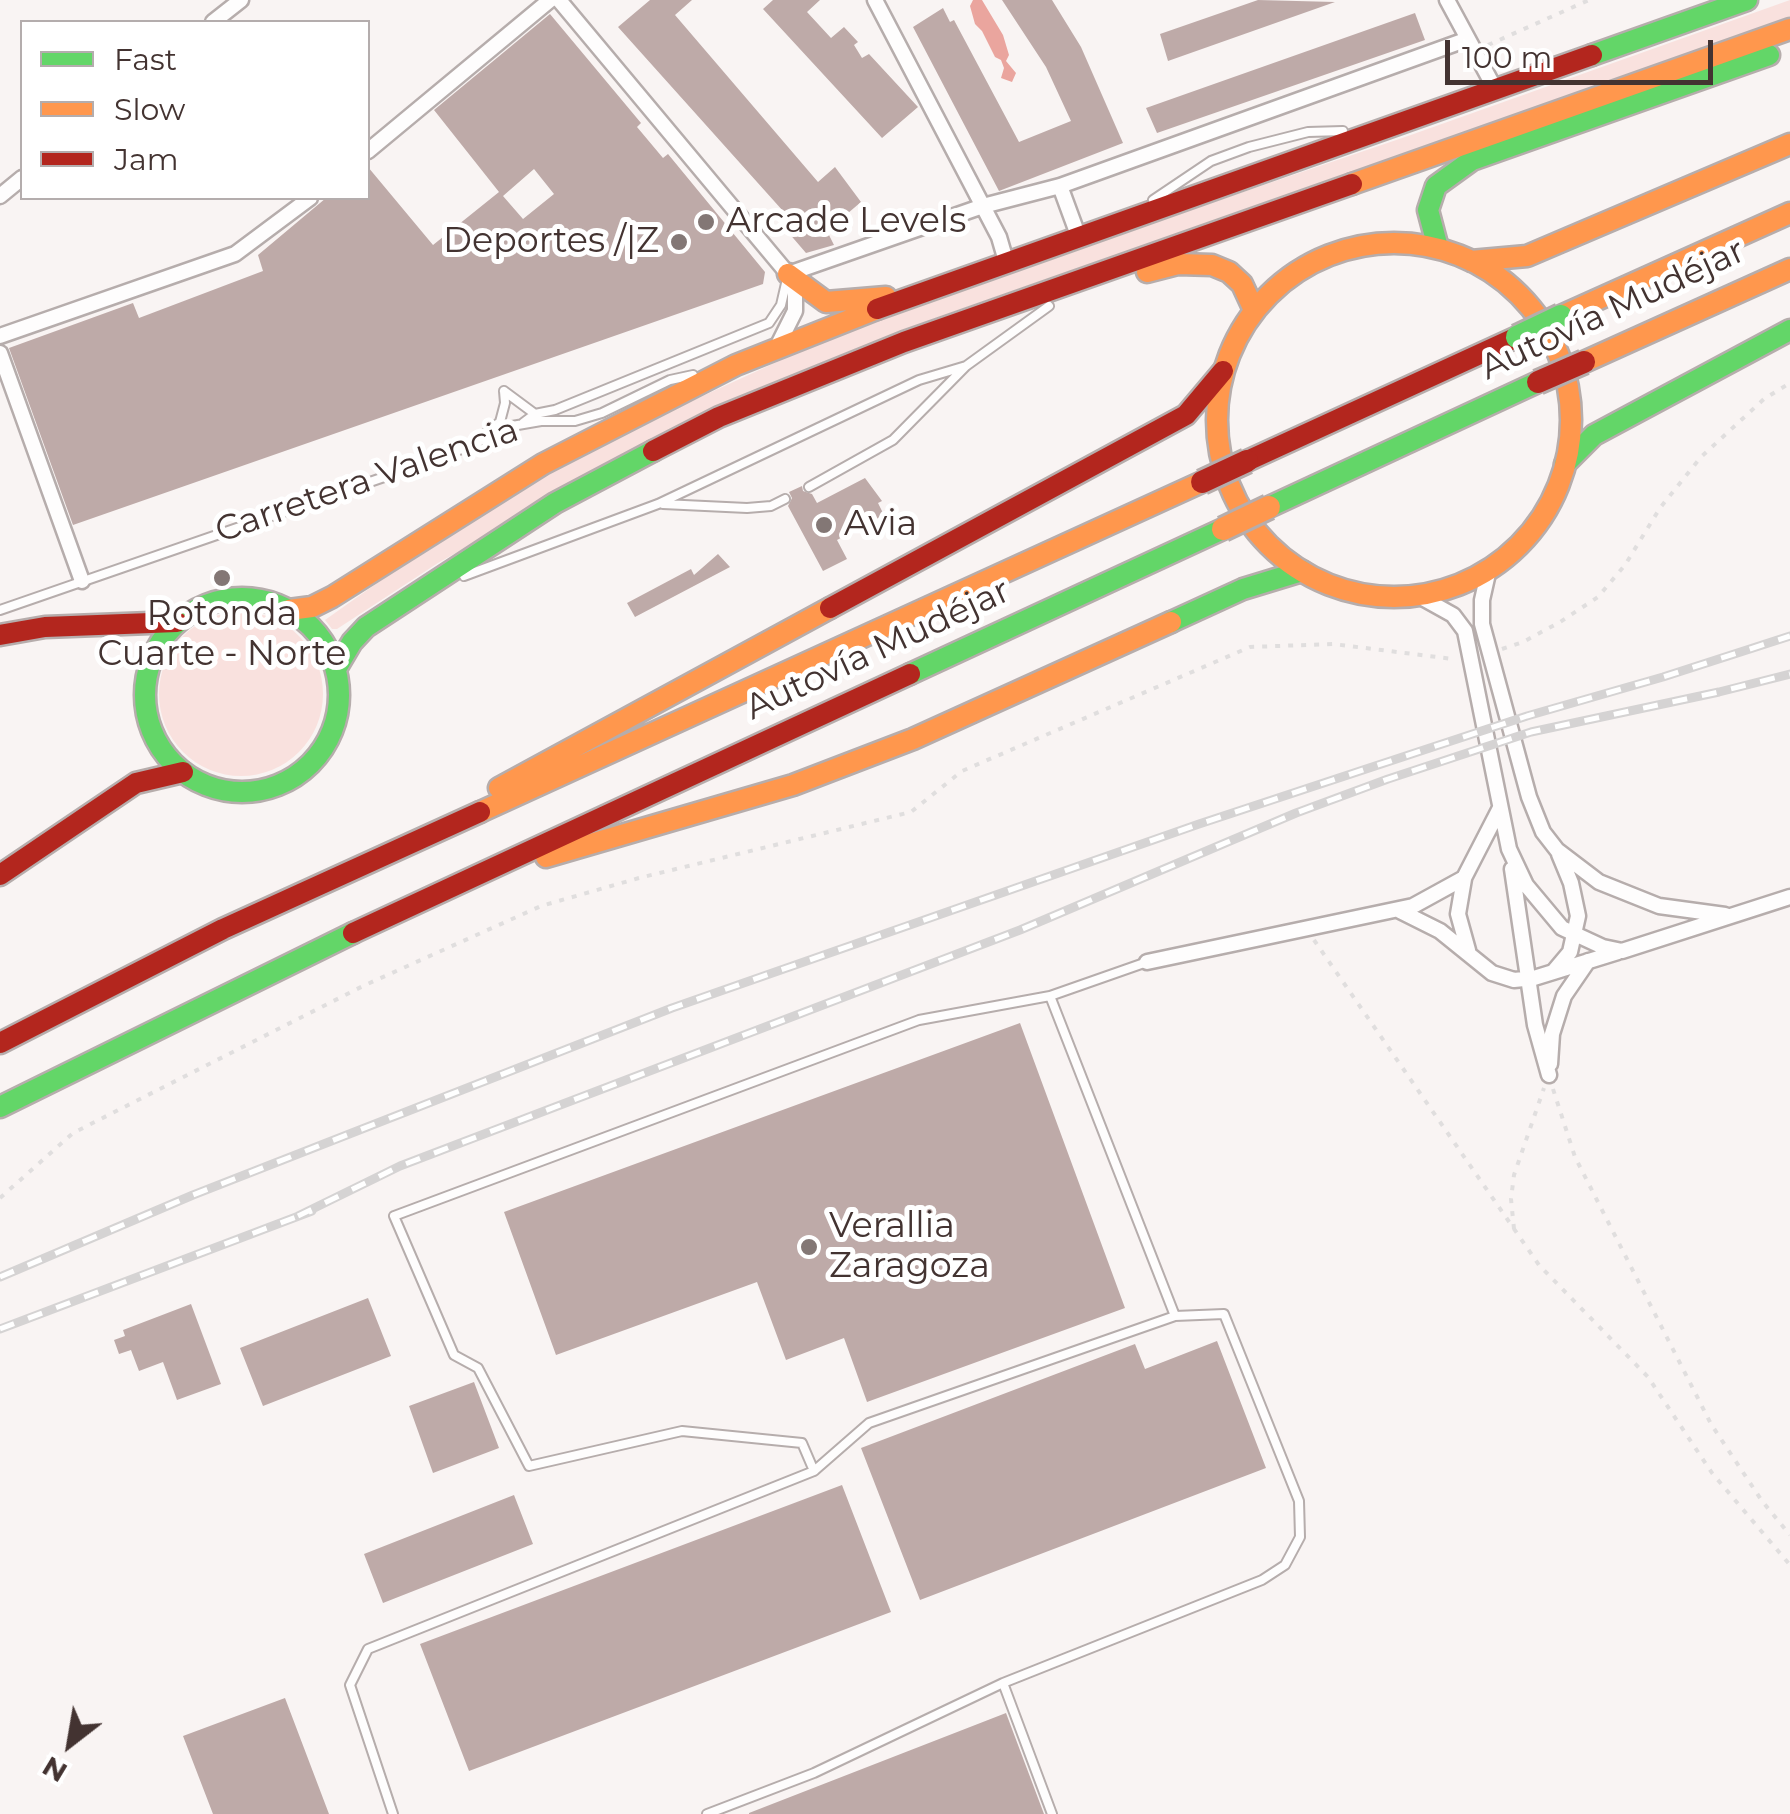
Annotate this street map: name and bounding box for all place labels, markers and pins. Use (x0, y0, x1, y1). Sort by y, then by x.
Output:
place label: Arcade Levels (726, 201, 966, 243)
marker: Arcade Levels (695, 211, 717, 233)
place label: Deportes /|Z (443, 221, 659, 263)
marker: Deportes /|Z (668, 231, 690, 253)
place label: Avia (844, 504, 917, 546)
marker: Avia (813, 514, 835, 536)
marker: Rotonda Cuarte - Norte (211, 567, 233, 589)
place label: Rotonda Cuarte - Norte (98, 594, 346, 676)
place label: Verallia Zaragoza (829, 1206, 990, 1288)
marker: Verallia Zaragoza (798, 1236, 820, 1258)

